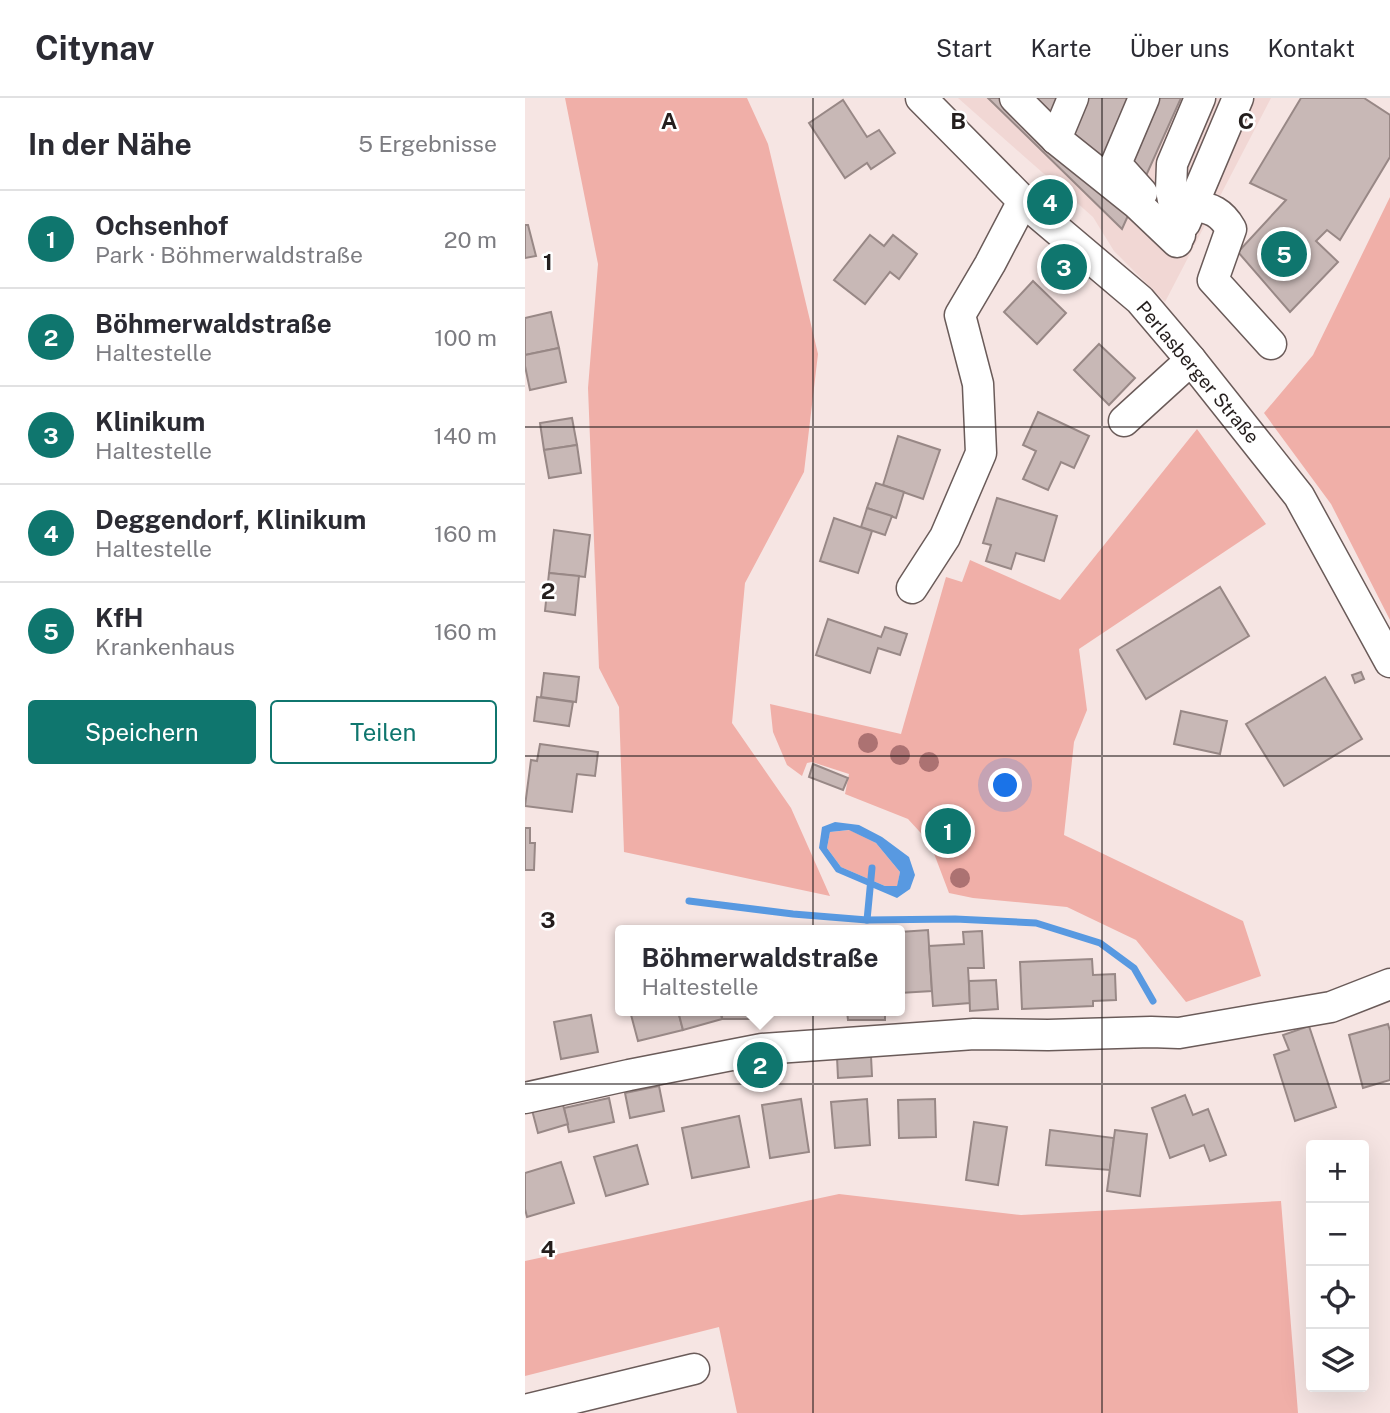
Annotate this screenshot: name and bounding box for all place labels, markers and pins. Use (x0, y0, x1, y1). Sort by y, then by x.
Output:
pin: 4 (1027, 176, 1073, 228)
pin: 5 (1261, 228, 1307, 280)
pin: 3 (1041, 241, 1087, 293)
pin: 1 (925, 805, 971, 857)
pin: 2 (737, 1039, 783, 1091)

